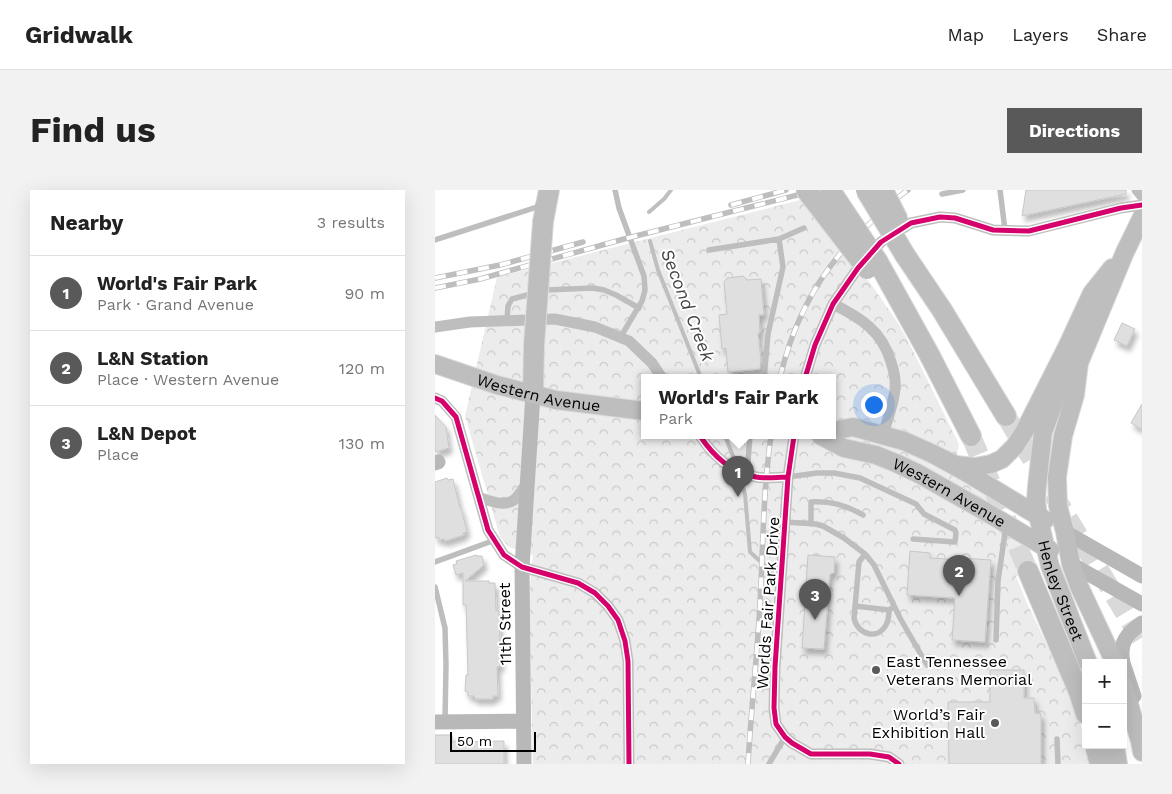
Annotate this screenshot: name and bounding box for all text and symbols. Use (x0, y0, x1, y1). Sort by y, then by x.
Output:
text: Gridwalk (25, 21, 133, 49)
text: Map (947, 24, 984, 45)
text: Layers (1012, 24, 1069, 45)
text: Share (1097, 24, 1147, 45)
button: Directions (1007, 108, 1142, 153)
text: Find us (30, 109, 156, 151)
text: Nearby (50, 210, 123, 235)
text: 3 results (317, 213, 385, 232)
water label: Second Creek (657, 246, 720, 365)
text: World's Fair Park (97, 272, 257, 295)
text: 1 (63, 284, 69, 303)
text: 90 m (344, 284, 385, 303)
text: Park · Grand Avenue (97, 295, 254, 314)
text: L&N Station (97, 347, 209, 370)
text: 2 (61, 359, 71, 378)
text: 120 m (339, 359, 385, 378)
street label: Western Avenue (474, 369, 602, 415)
text: Place · Western Avenue (97, 370, 279, 389)
popup (641, 374, 836, 439)
text: World's Fair Park (658, 386, 819, 409)
your location (861, 392, 887, 418)
text: Park (658, 409, 693, 428)
text: L&N Depot (97, 422, 196, 445)
text: 3 (61, 434, 71, 453)
text: 130 m (339, 434, 385, 453)
text: Place (97, 445, 139, 464)
street label: Western Avenue (890, 453, 1009, 531)
pin: 1 (722, 456, 754, 497)
street label: Worlds Fair Park Drive (752, 516, 784, 690)
street label: Henley Street (1035, 538, 1088, 644)
pin: 2 (943, 555, 975, 596)
pin: 3 (799, 579, 831, 620)
street label: 11th Street (495, 582, 515, 666)
place label: East Tennessee Veterans Memorial (886, 652, 1032, 689)
map controls (1082, 659, 1127, 749)
button: + (1082, 659, 1127, 704)
marker: East Tennessee Veterans Memorial (870, 664, 882, 676)
button: − (1082, 704, 1127, 749)
place label: World’s Fair Exhibition Hall (871, 705, 985, 742)
marker: World’s Fair Exhibition Hall (989, 717, 1001, 729)
scale bar (450, 729, 536, 752)
text: 50 m (457, 733, 492, 749)

